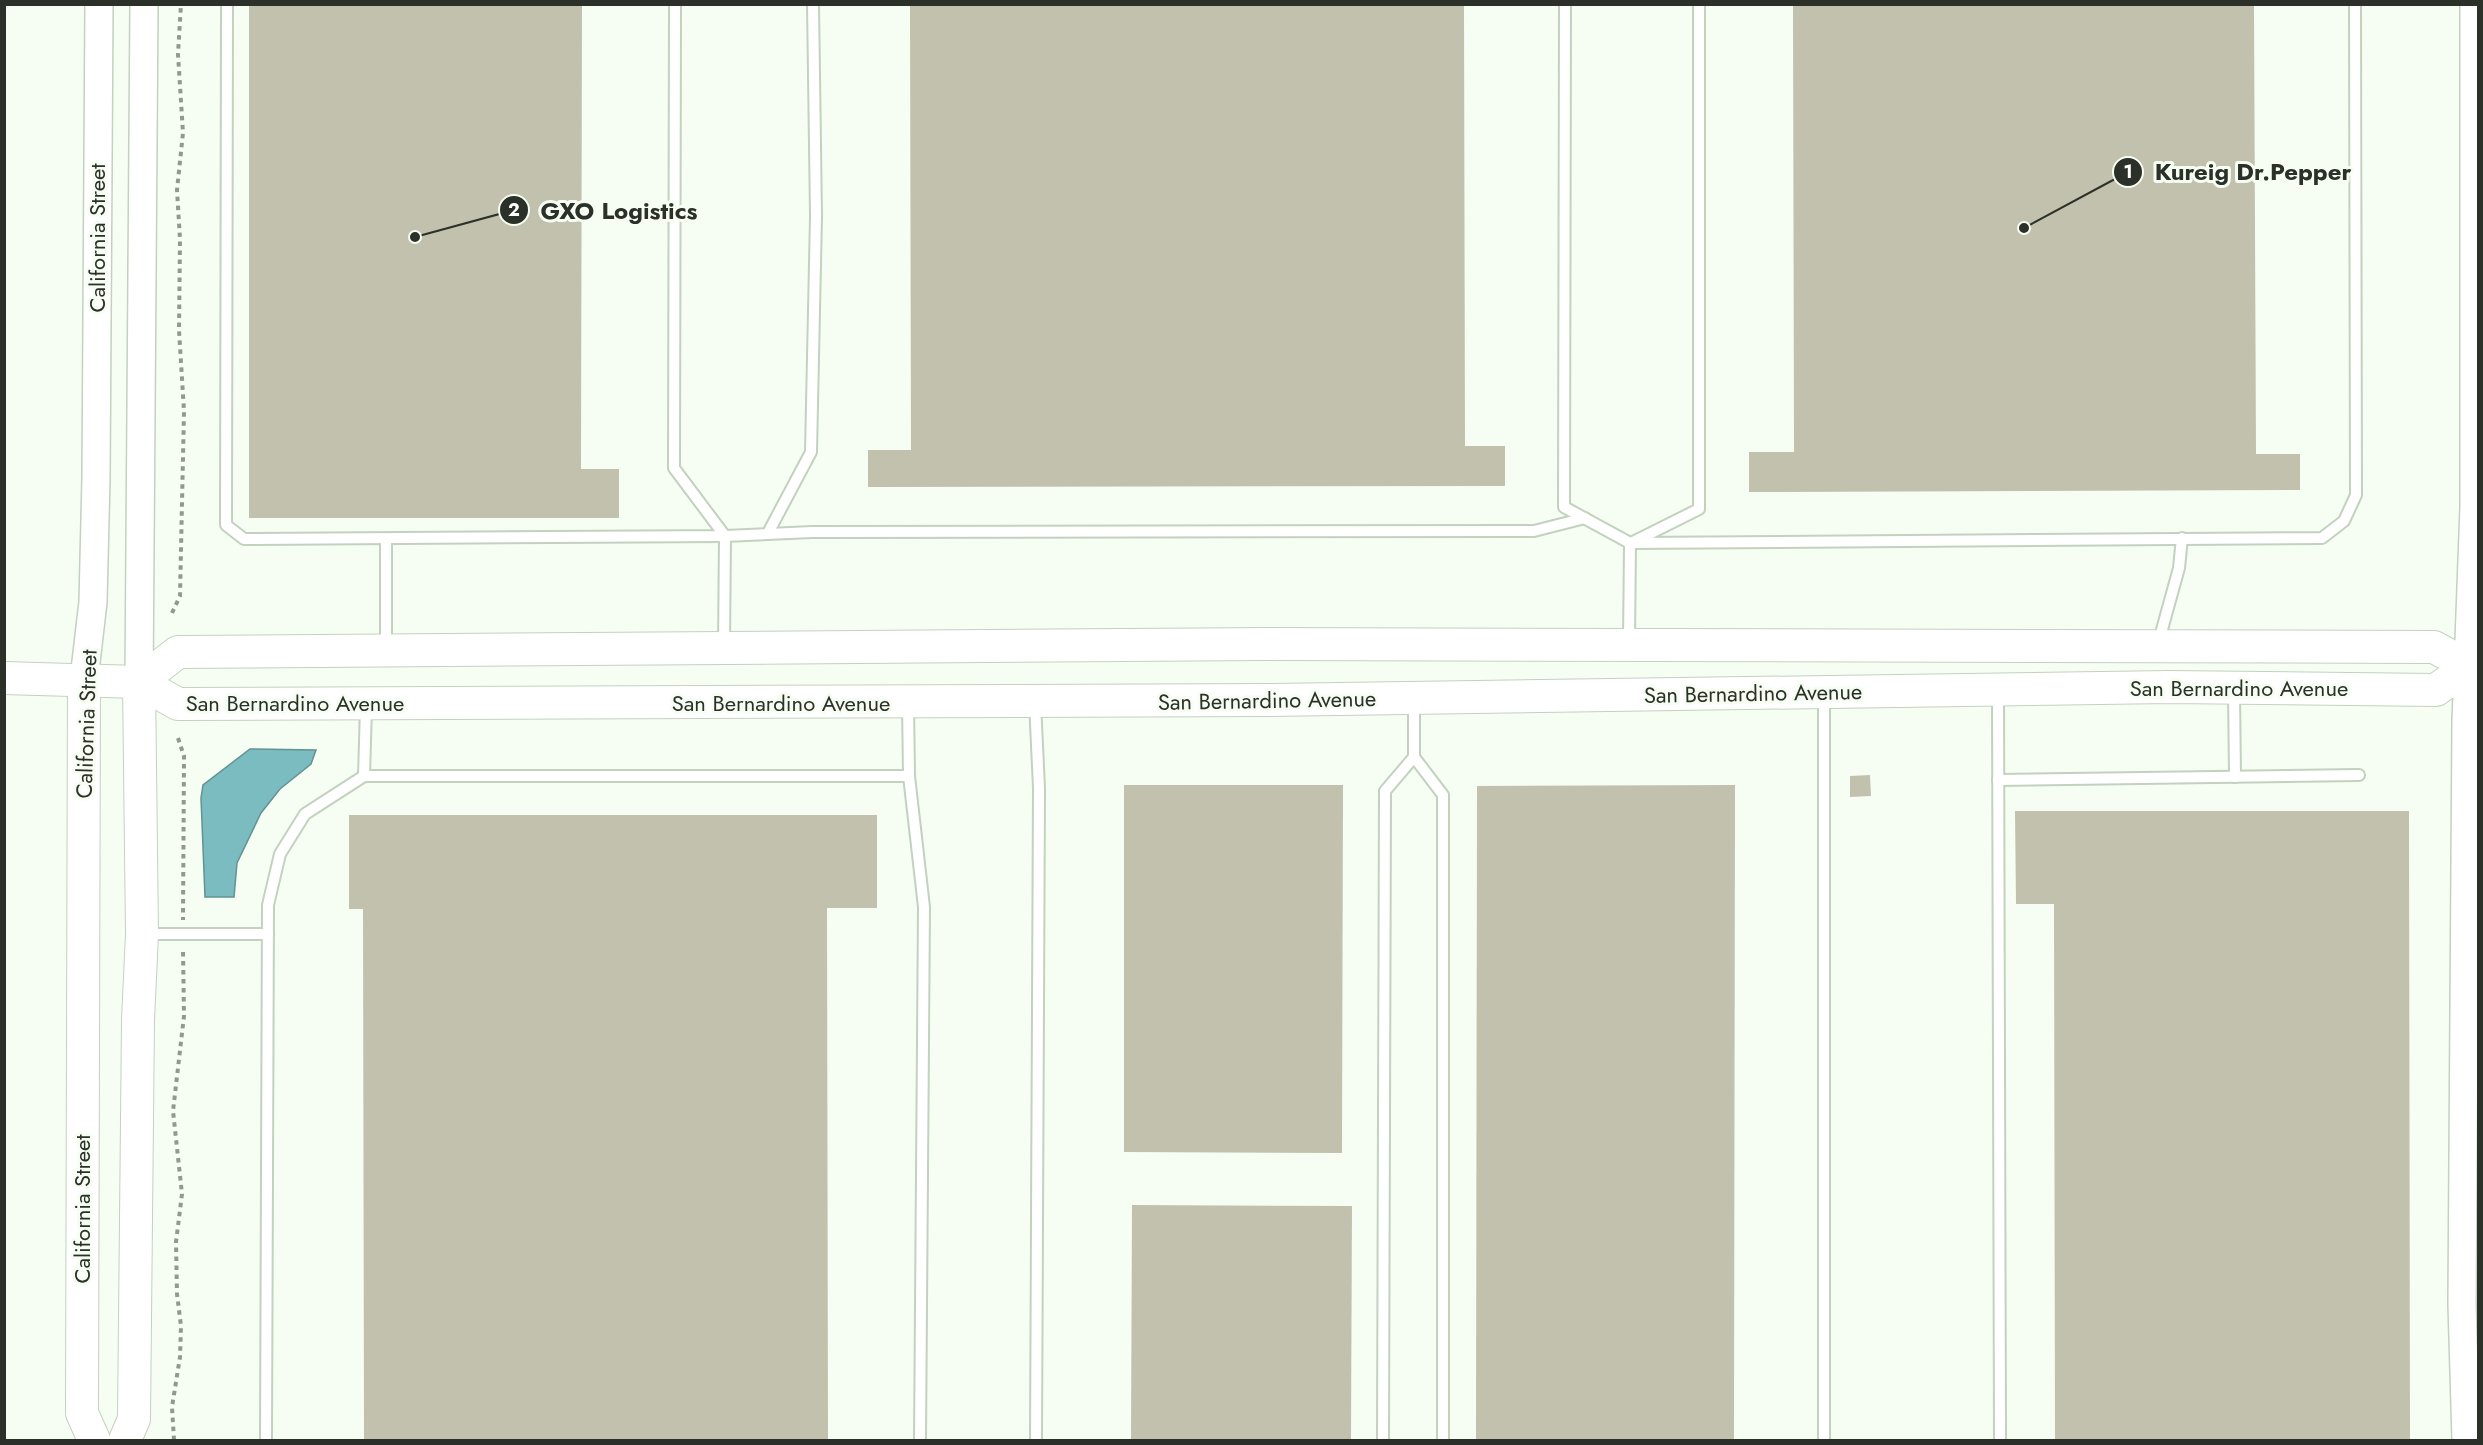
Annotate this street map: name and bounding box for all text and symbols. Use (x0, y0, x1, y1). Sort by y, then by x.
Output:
callout: Kureig Dr.Pepper (2113, 151, 2363, 193)
text: Kureig Dr.Pepper (2155, 154, 2351, 189)
text: 1 (2123, 159, 2133, 185)
street label: California Street (81, 163, 113, 313)
callout: GXO Logistics (499, 189, 710, 231)
text: GXO Logistics (540, 193, 698, 228)
text: 2 (508, 197, 520, 223)
street label: California Street (67, 648, 105, 799)
street label: San Bernardino Avenue (2130, 672, 2348, 704)
street label: San Bernardino Avenue (1643, 675, 1863, 711)
street label: San Bernardino Avenue (1157, 682, 1377, 718)
street label: San Bernardino Avenue (186, 687, 404, 719)
street label: San Bernardino Avenue (672, 687, 890, 719)
street label: California Street (66, 1134, 98, 1284)

